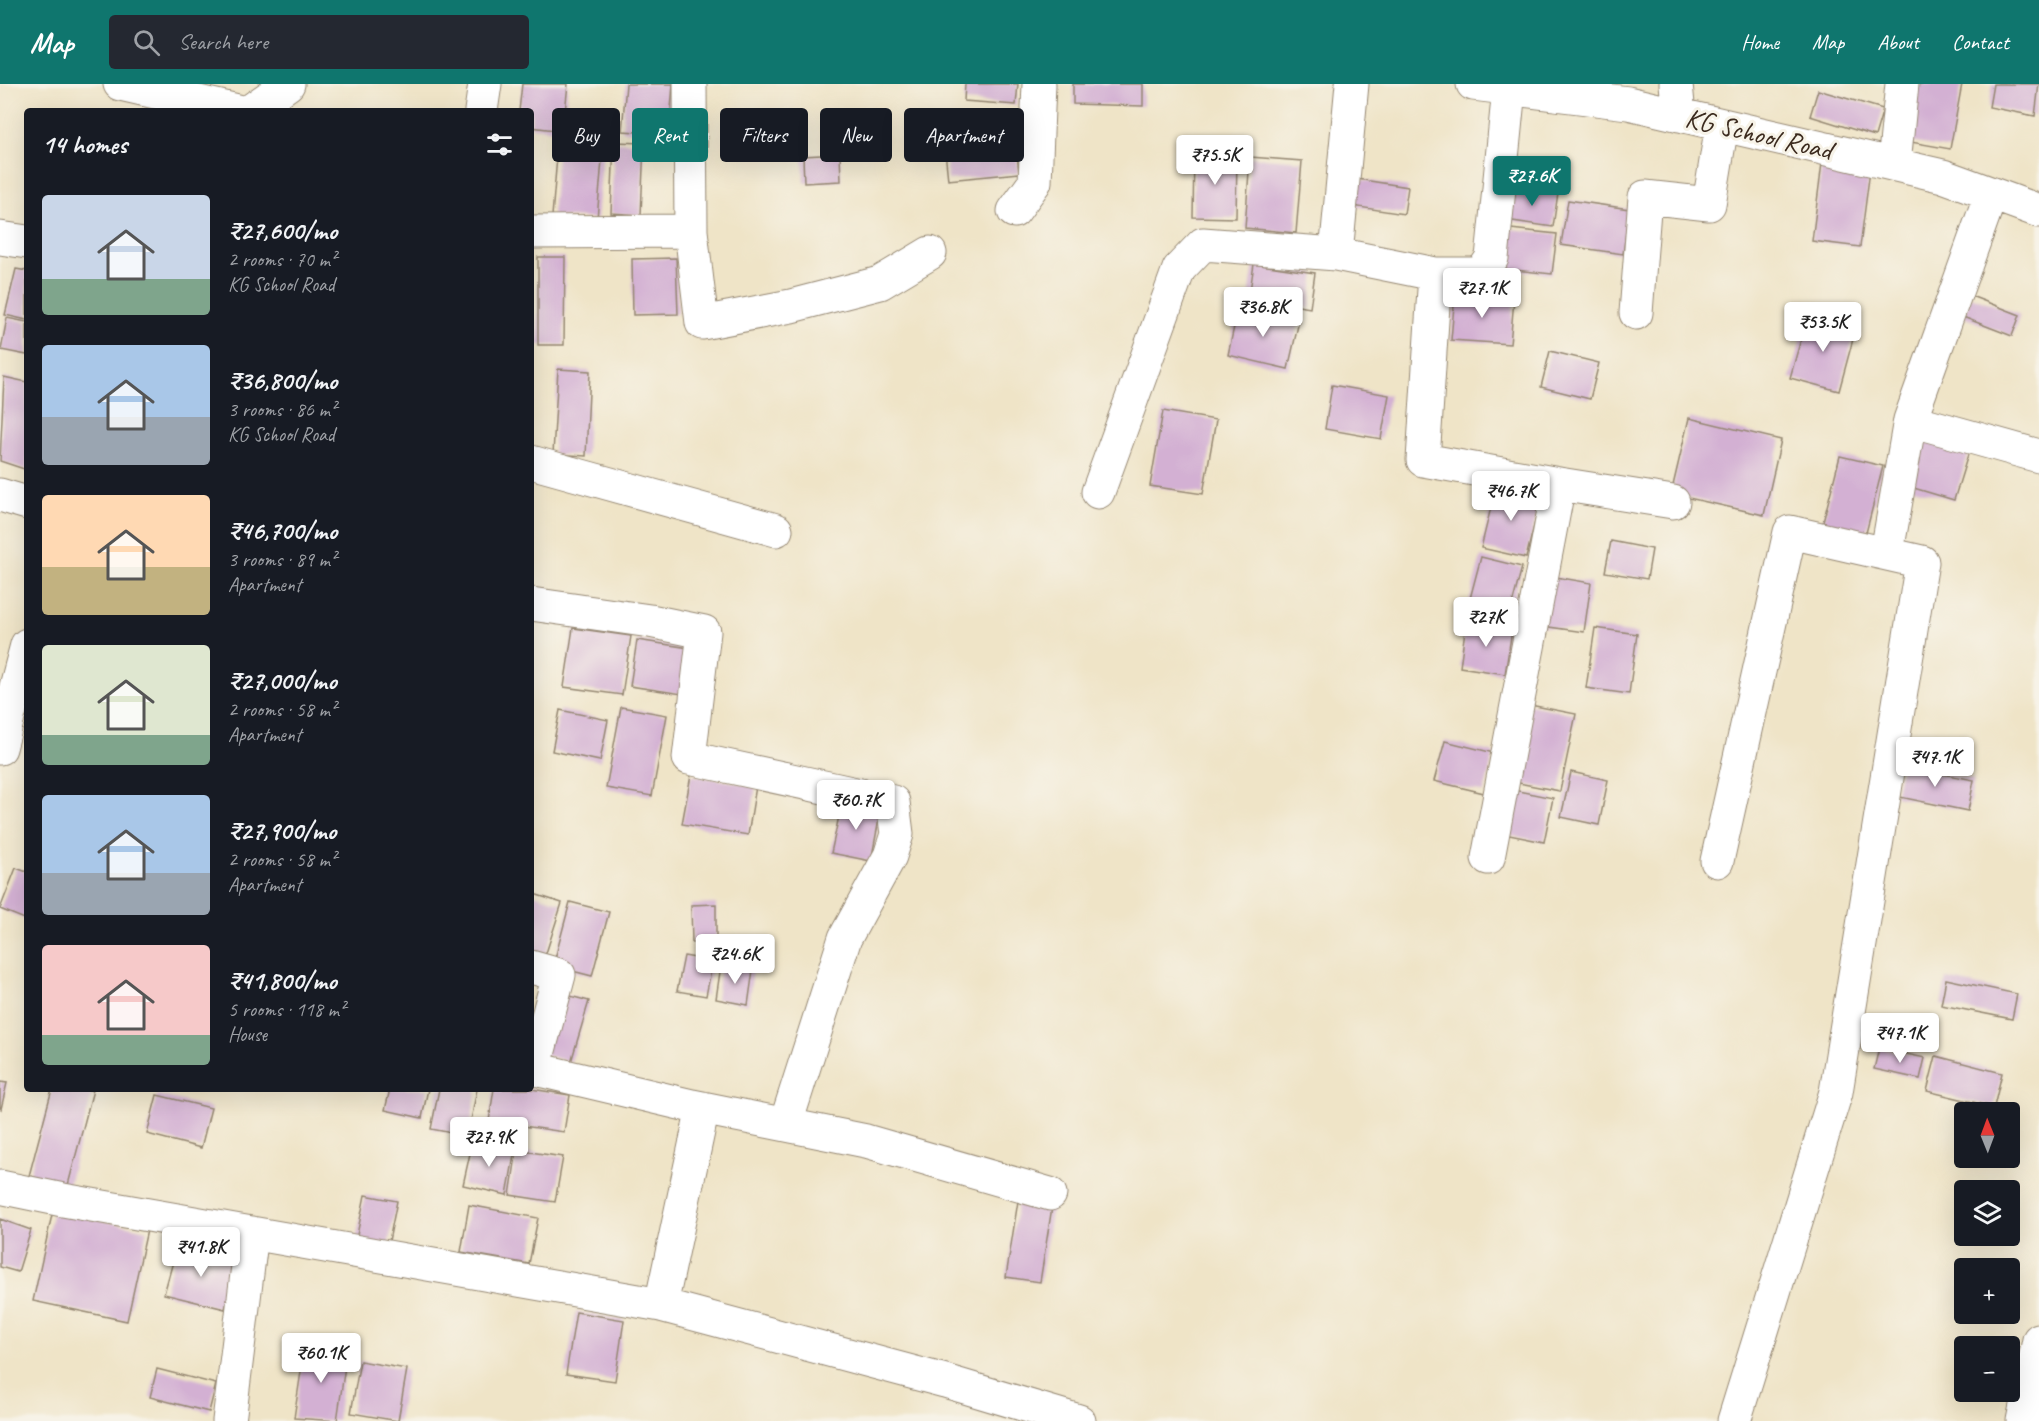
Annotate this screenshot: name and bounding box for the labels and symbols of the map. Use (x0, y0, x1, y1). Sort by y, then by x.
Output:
street label: KG School Road (1682, 100, 1839, 168)
pin: ₹75.5K (1166, 135, 1264, 186)
pin: ₹27.6K (1483, 156, 1581, 207)
pin: ₹27.1K (1433, 268, 1531, 319)
pin: ₹36.8K (1214, 287, 1312, 338)
pin: ₹53.5K (1774, 302, 1872, 353)
pin: ₹46.7K (1462, 471, 1560, 522)
pin: ₹27K (1450, 597, 1522, 648)
pin: ₹47.1K (1886, 737, 1984, 788)
pin: ₹60.7K (807, 780, 905, 831)
pin: ₹24.6K (686, 934, 784, 985)
pin: ₹47.1K (1851, 1013, 1949, 1064)
north arrow (1954, 1102, 2020, 1168)
pin: ₹27.9K (440, 1117, 538, 1168)
pin: ₹41.8K (152, 1227, 250, 1278)
pin: ₹60.1K (272, 1333, 370, 1384)

